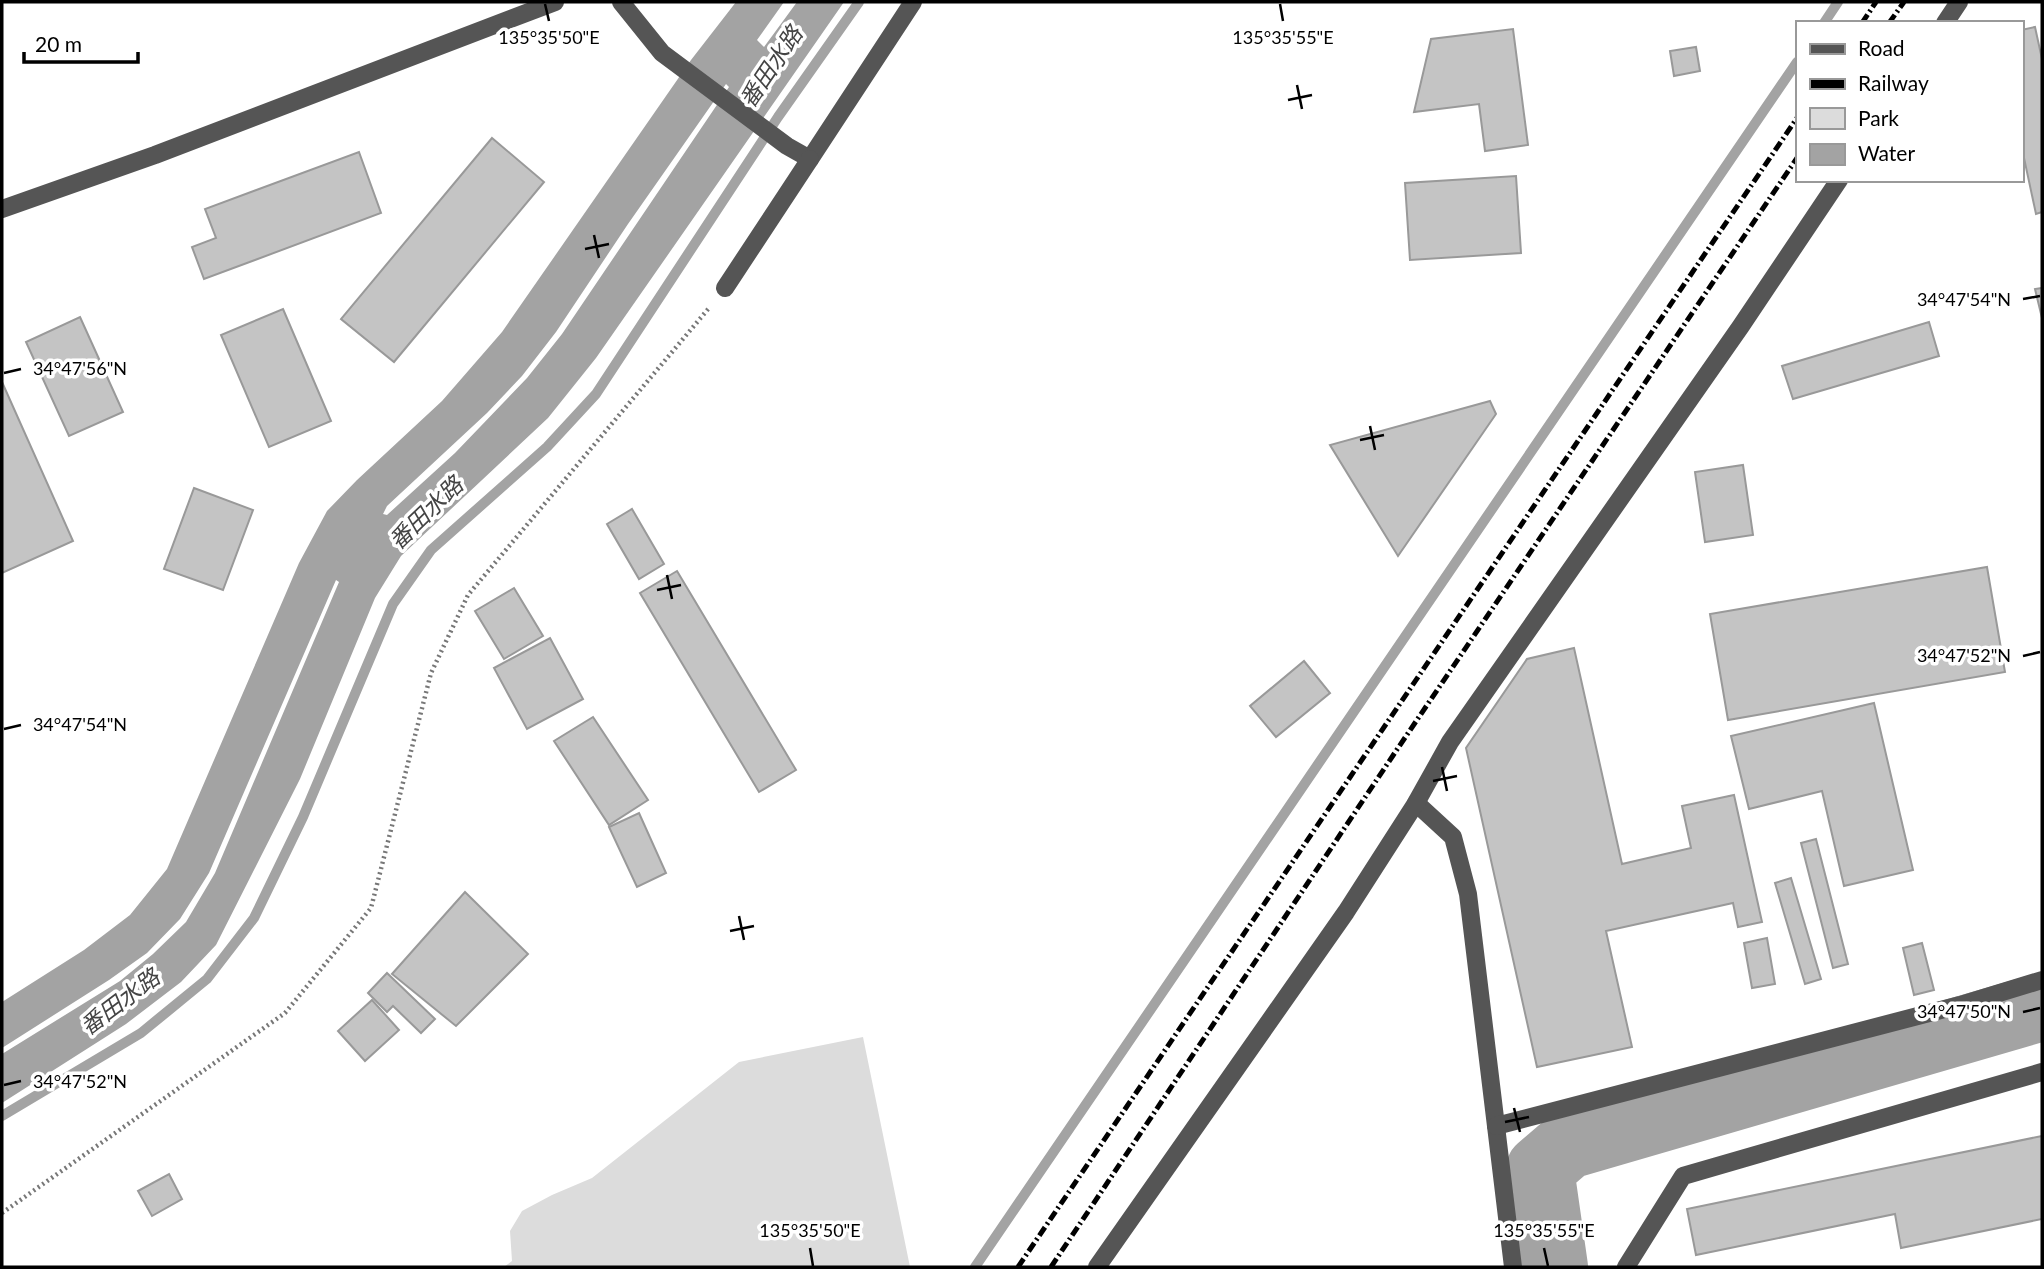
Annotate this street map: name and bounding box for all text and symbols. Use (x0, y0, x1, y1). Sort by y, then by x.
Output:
water label: 番田水路 (733, 19, 809, 112)
scale bar (24, 21, 138, 65)
legend (1796, 21, 2023, 182)
text: 135°35'50"E (498, 26, 600, 48)
text: 135°35'55"E (1232, 26, 1334, 48)
text: 20 m (35, 31, 82, 56)
text: Road (1858, 35, 1905, 60)
text: Railway (1858, 70, 1929, 95)
text: Park (1858, 105, 1899, 130)
text: Water (1858, 140, 1915, 165)
text: 34°47'54"N (1917, 288, 2011, 310)
text: 34°47'56"N (33, 357, 127, 379)
water label: 番田水路 (382, 469, 470, 554)
text: 34°47'52"N (1917, 644, 2011, 666)
text: 34°47'54"N (33, 713, 127, 735)
water label: 番田水路 (74, 961, 166, 1040)
text: 34°47'50"N (1917, 1000, 2011, 1022)
text: 34°47'52"N (33, 1070, 127, 1092)
text: 135°35'50"E (759, 1219, 861, 1241)
text: 135°35'55"E (1493, 1219, 1595, 1241)

